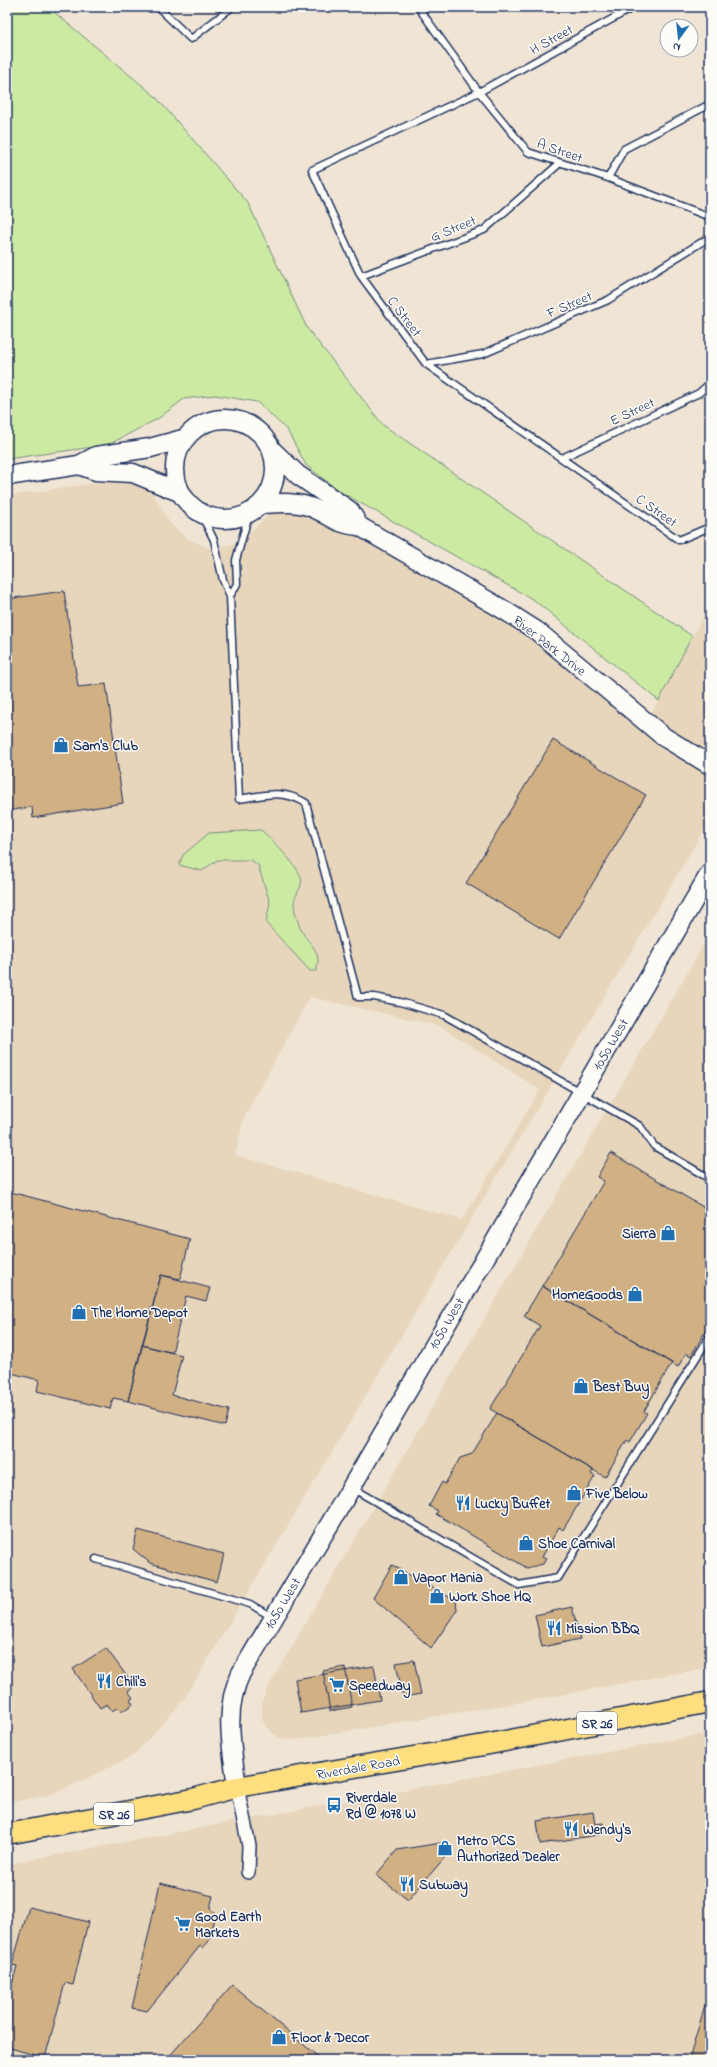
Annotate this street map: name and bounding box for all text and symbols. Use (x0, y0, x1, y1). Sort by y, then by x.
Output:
north arrow (659, 18, 699, 58)
street label: H Street (526, 20, 578, 61)
text: N (671, 38, 682, 55)
street label: A Street (534, 134, 586, 169)
street label: G Street (428, 211, 480, 248)
street label: F Street (543, 286, 596, 325)
street label: C Street (381, 292, 426, 342)
street label: E Street (607, 393, 659, 432)
street label: C Street (631, 489, 681, 533)
street label: River Park Drive (508, 611, 591, 682)
shop icon: Sam's Club (52, 736, 70, 754)
place label: Sam's Club (73, 736, 138, 757)
street label: 1050 West (588, 1015, 635, 1075)
place label: Sierra (622, 1224, 656, 1245)
shop icon: Sierra (659, 1224, 677, 1242)
place label: HomeGoods (552, 1285, 623, 1306)
shop icon: HomeGoods (626, 1285, 644, 1303)
street label: 1050 West (424, 1294, 471, 1354)
shop icon: The Home Depot (70, 1303, 88, 1321)
place label: The Home Depot (91, 1303, 188, 1324)
shop icon: Best Buy (572, 1377, 590, 1395)
place label: Best Buy (592, 1377, 649, 1400)
shop icon: Five Below (565, 1484, 583, 1502)
place label: Five Below (585, 1484, 648, 1505)
restaurant icon: Lucky Buffet (454, 1494, 472, 1512)
place label: Lucky Buffet (475, 1494, 550, 1517)
shop icon: Shoe Carnival (517, 1534, 535, 1552)
place label: Shoe Carnival (538, 1534, 616, 1555)
shop icon: Vapor Mania (392, 1568, 410, 1586)
place label: Vapor Mania (412, 1568, 483, 1589)
street label: 1050 West (260, 1574, 307, 1634)
shop icon: Work Shoe HQ (428, 1587, 446, 1605)
place label: Work Shoe HQ (449, 1587, 532, 1608)
restaurant icon: Mission BBQ (545, 1619, 563, 1637)
place label: Mission BBQ (566, 1619, 640, 1640)
restaurant icon: Chili's (95, 1672, 113, 1690)
place label: Chili's (116, 1672, 146, 1693)
supermarket icon: Speedway (328, 1676, 346, 1694)
place label: Speedway (349, 1676, 411, 1699)
road number: SR 26 (577, 1712, 617, 1734)
street label: Riverdale Road (315, 1751, 402, 1786)
place label: Riverdale Rd @ 1078 W (345, 1788, 416, 1825)
bus stop icon: Riverdale Rd @ 1078 W (325, 1796, 343, 1814)
road number: SR 26 (94, 1803, 134, 1825)
restaurant icon: Wendy's (562, 1820, 580, 1838)
place label: Wendy's (583, 1820, 631, 1843)
place label: Metro PCS Authorized Dealer (457, 1831, 560, 1868)
shop icon: Metro PCS Authorized Dealer (436, 1839, 454, 1857)
restaurant icon: Subway (398, 1875, 416, 1893)
place label: Subway (419, 1875, 468, 1898)
place label: Good Earth Markets (195, 1907, 262, 1944)
supermarket icon: Good Earth Markets (174, 1915, 192, 1933)
shop icon: Floor & Decor (270, 2028, 288, 2046)
place label: Floor & Decor (290, 2028, 370, 2049)

